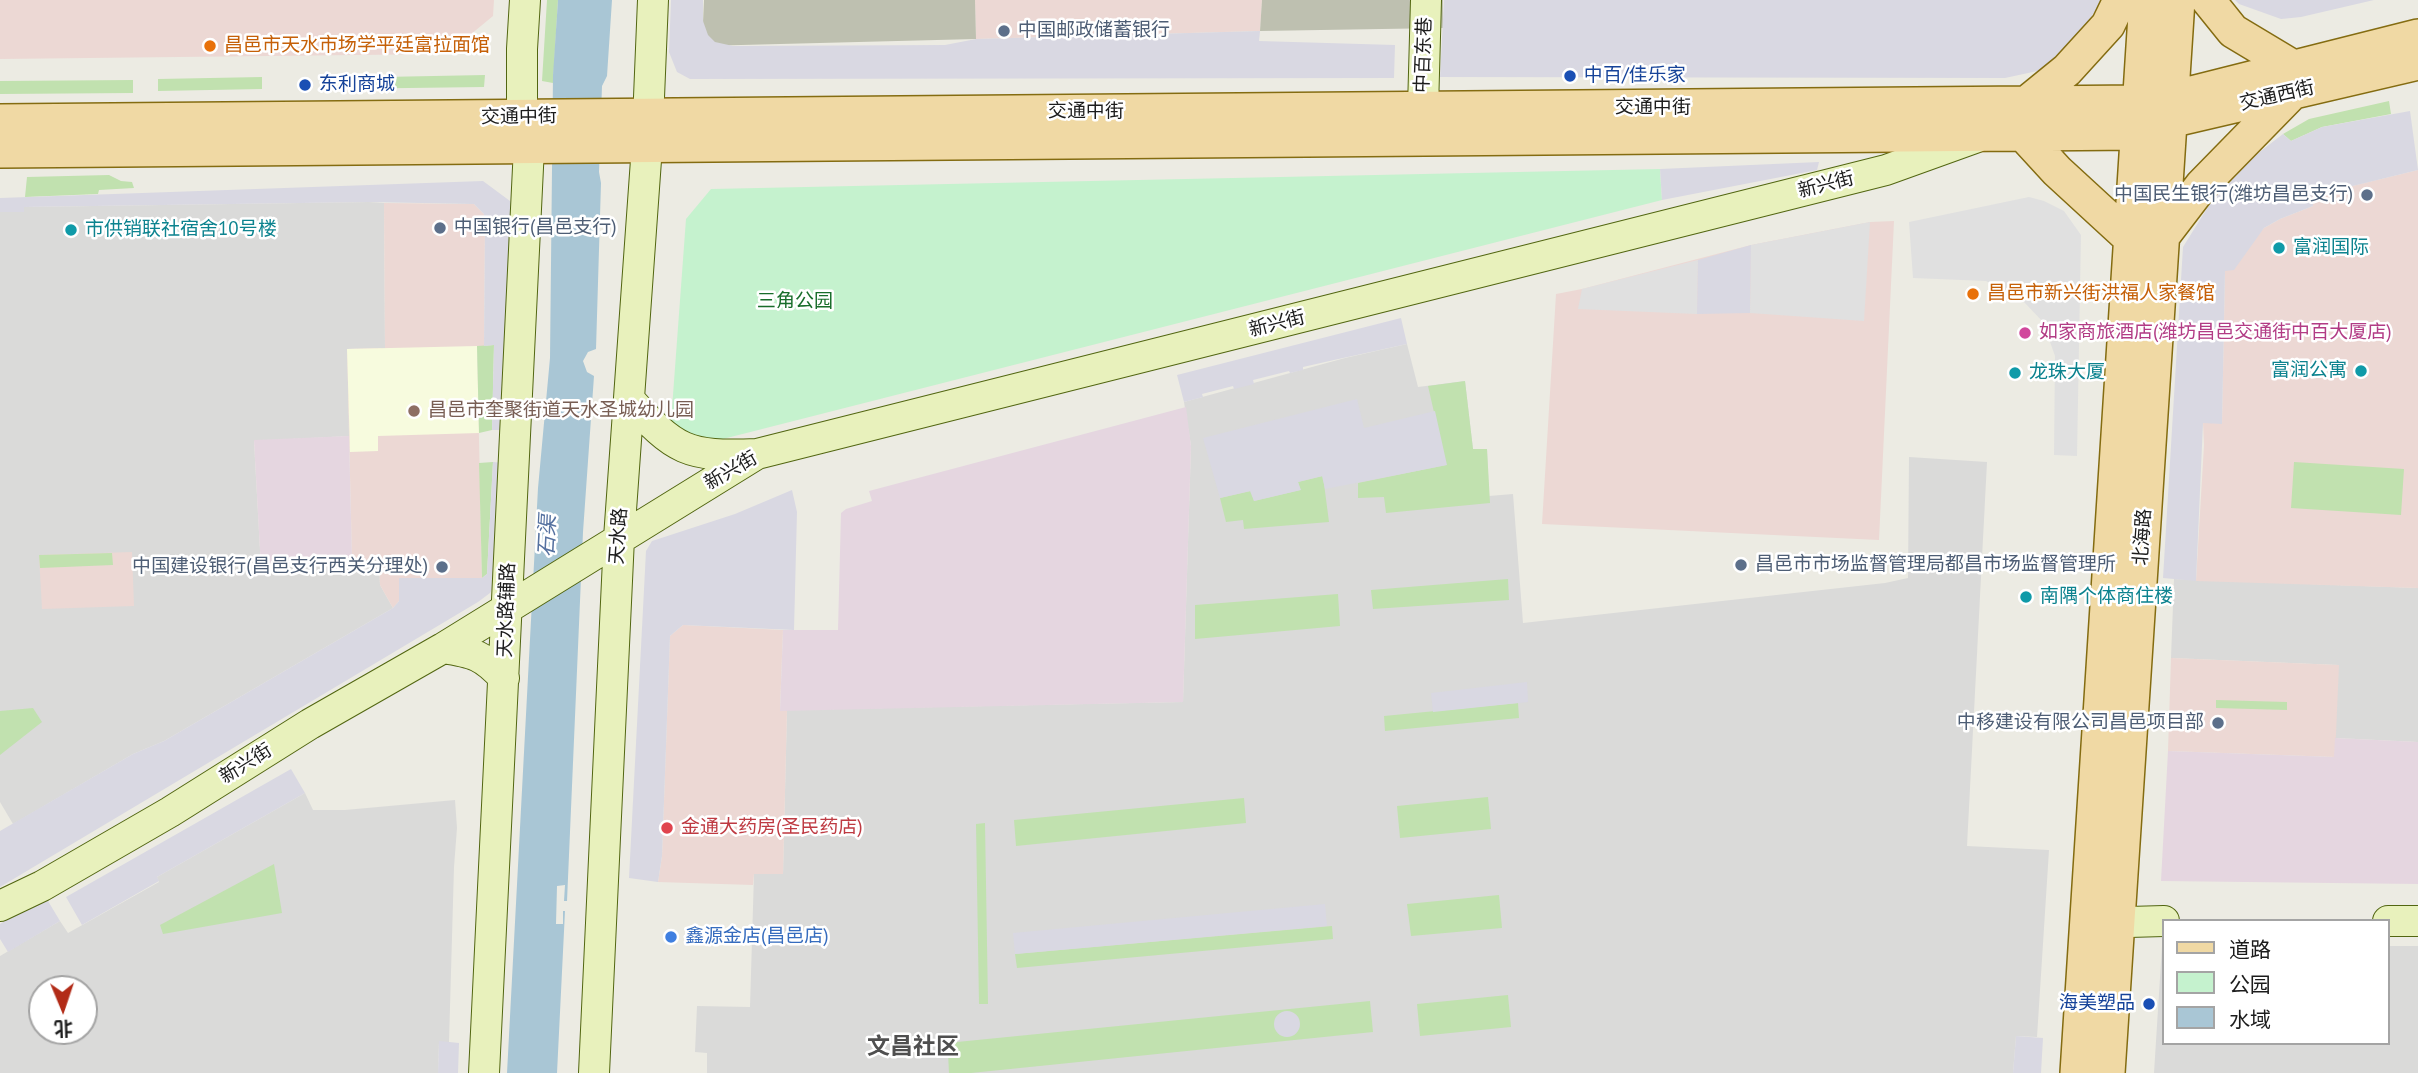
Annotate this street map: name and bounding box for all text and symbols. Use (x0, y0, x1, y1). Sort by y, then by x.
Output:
street label: 中百东巷 (1411, 17, 1437, 93)
place label: 中国邮政储蓄银行 (1018, 20, 1170, 42)
marker: 中国邮政储蓄银行 (996, 23, 1012, 39)
place label: 昌邑市天水市场学平廷富拉面馆 (224, 35, 490, 57)
marker: 昌邑市天水市场学平廷富拉面馆 (202, 38, 218, 54)
place label: 中百/佳乐家 (1584, 65, 1686, 87)
marker: 中百/佳乐家 (1562, 68, 1578, 84)
place label: 东利商城 (319, 74, 395, 96)
street label: 交通西街 (2237, 76, 2317, 116)
marker: 东利商城 (297, 77, 313, 93)
street label: 交通中街 (1615, 97, 1691, 119)
street label: 交通中街 (1048, 101, 1124, 123)
street label: 交通中街 (481, 105, 557, 129)
street label: 新兴街 (1796, 167, 1856, 203)
place label: 中国民生银行(潍坊昌邑支行) (2114, 184, 2353, 206)
marker: 中国民生银行(潍坊昌邑支行) (2359, 187, 2375, 203)
place label: 中国银行(昌邑支行) (454, 217, 617, 239)
place label: 市供销联社宿舍10号楼 (85, 219, 277, 241)
marker: 中国银行(昌邑支行) (432, 220, 448, 236)
marker: 市供销联社宿舍10号楼 (63, 222, 79, 238)
place label: 富润国际 (2293, 237, 2369, 259)
marker: 富润国际 (2271, 240, 2287, 256)
place label: 昌邑市新兴街洪福人家餐馆 (1987, 283, 2215, 305)
marker: 昌邑市新兴街洪福人家餐馆 (1965, 286, 1981, 302)
park label: 三角公园 (757, 291, 833, 313)
street label: 新兴街 (1247, 306, 1307, 342)
place label: 如家商旅酒店(潍坊昌邑交通街中百大厦店) (2039, 322, 2392, 344)
marker: 如家商旅酒店(潍坊昌邑交通街中百大厦店) (2017, 325, 2033, 341)
place label: 富润公寓 (2271, 360, 2347, 382)
place label: 龙珠大厦 (2029, 362, 2105, 384)
marker: 富润公寓 (2353, 363, 2369, 379)
marker: 龙珠大厦 (2007, 365, 2023, 381)
place label: 昌邑市奎聚街道天水圣城幼儿园 (428, 400, 694, 422)
marker: 昌邑市奎聚街道天水圣城幼儿园 (406, 403, 422, 419)
street label: 新兴街 (701, 447, 761, 495)
street label: 天水路 (606, 507, 632, 565)
street label: 北海路 (2130, 508, 2156, 566)
water label: 石渠 (534, 514, 562, 558)
place label: 昌邑市市场监督管理局都昌市场监督管理所 (1755, 554, 2116, 576)
place label: 中国建设银行(昌邑支行西关分理处) (132, 556, 428, 578)
marker: 昌邑市市场监督管理局都昌市场监督管理所 (1733, 557, 1749, 573)
marker: 中国建设银行(昌邑支行西关分理处) (434, 559, 450, 575)
street label: 天水路辅路 (494, 562, 520, 658)
place label: 南隅个体商住楼 (2040, 586, 2173, 608)
marker: 南隅个体商住楼 (2018, 589, 2034, 605)
place label: 中移建设有限公司昌邑项目部 (1957, 712, 2204, 734)
marker: 中移建设有限公司昌邑项目部 (2210, 715, 2226, 731)
street label: 新兴街 (216, 739, 276, 789)
place label: 金通大药房(圣民药店) (681, 817, 863, 839)
marker: 金通大药房(圣民药店) (659, 820, 675, 836)
legend (2162, 919, 2390, 1045)
place label: 鑫源金店(昌邑店) (685, 926, 829, 948)
marker: 鑫源金店(昌邑店) (663, 929, 679, 945)
text: 道路 (2229, 936, 2271, 963)
text: 公园 (2229, 971, 2271, 998)
north arrow (28, 975, 98, 1045)
place label: 海美塑品 (2059, 993, 2135, 1015)
marker: 海美塑品 (2141, 996, 2157, 1012)
text: 水域 (2229, 1006, 2271, 1033)
text: 北 (54, 1017, 74, 1041)
district label: 文昌社区 (867, 1033, 959, 1061)

